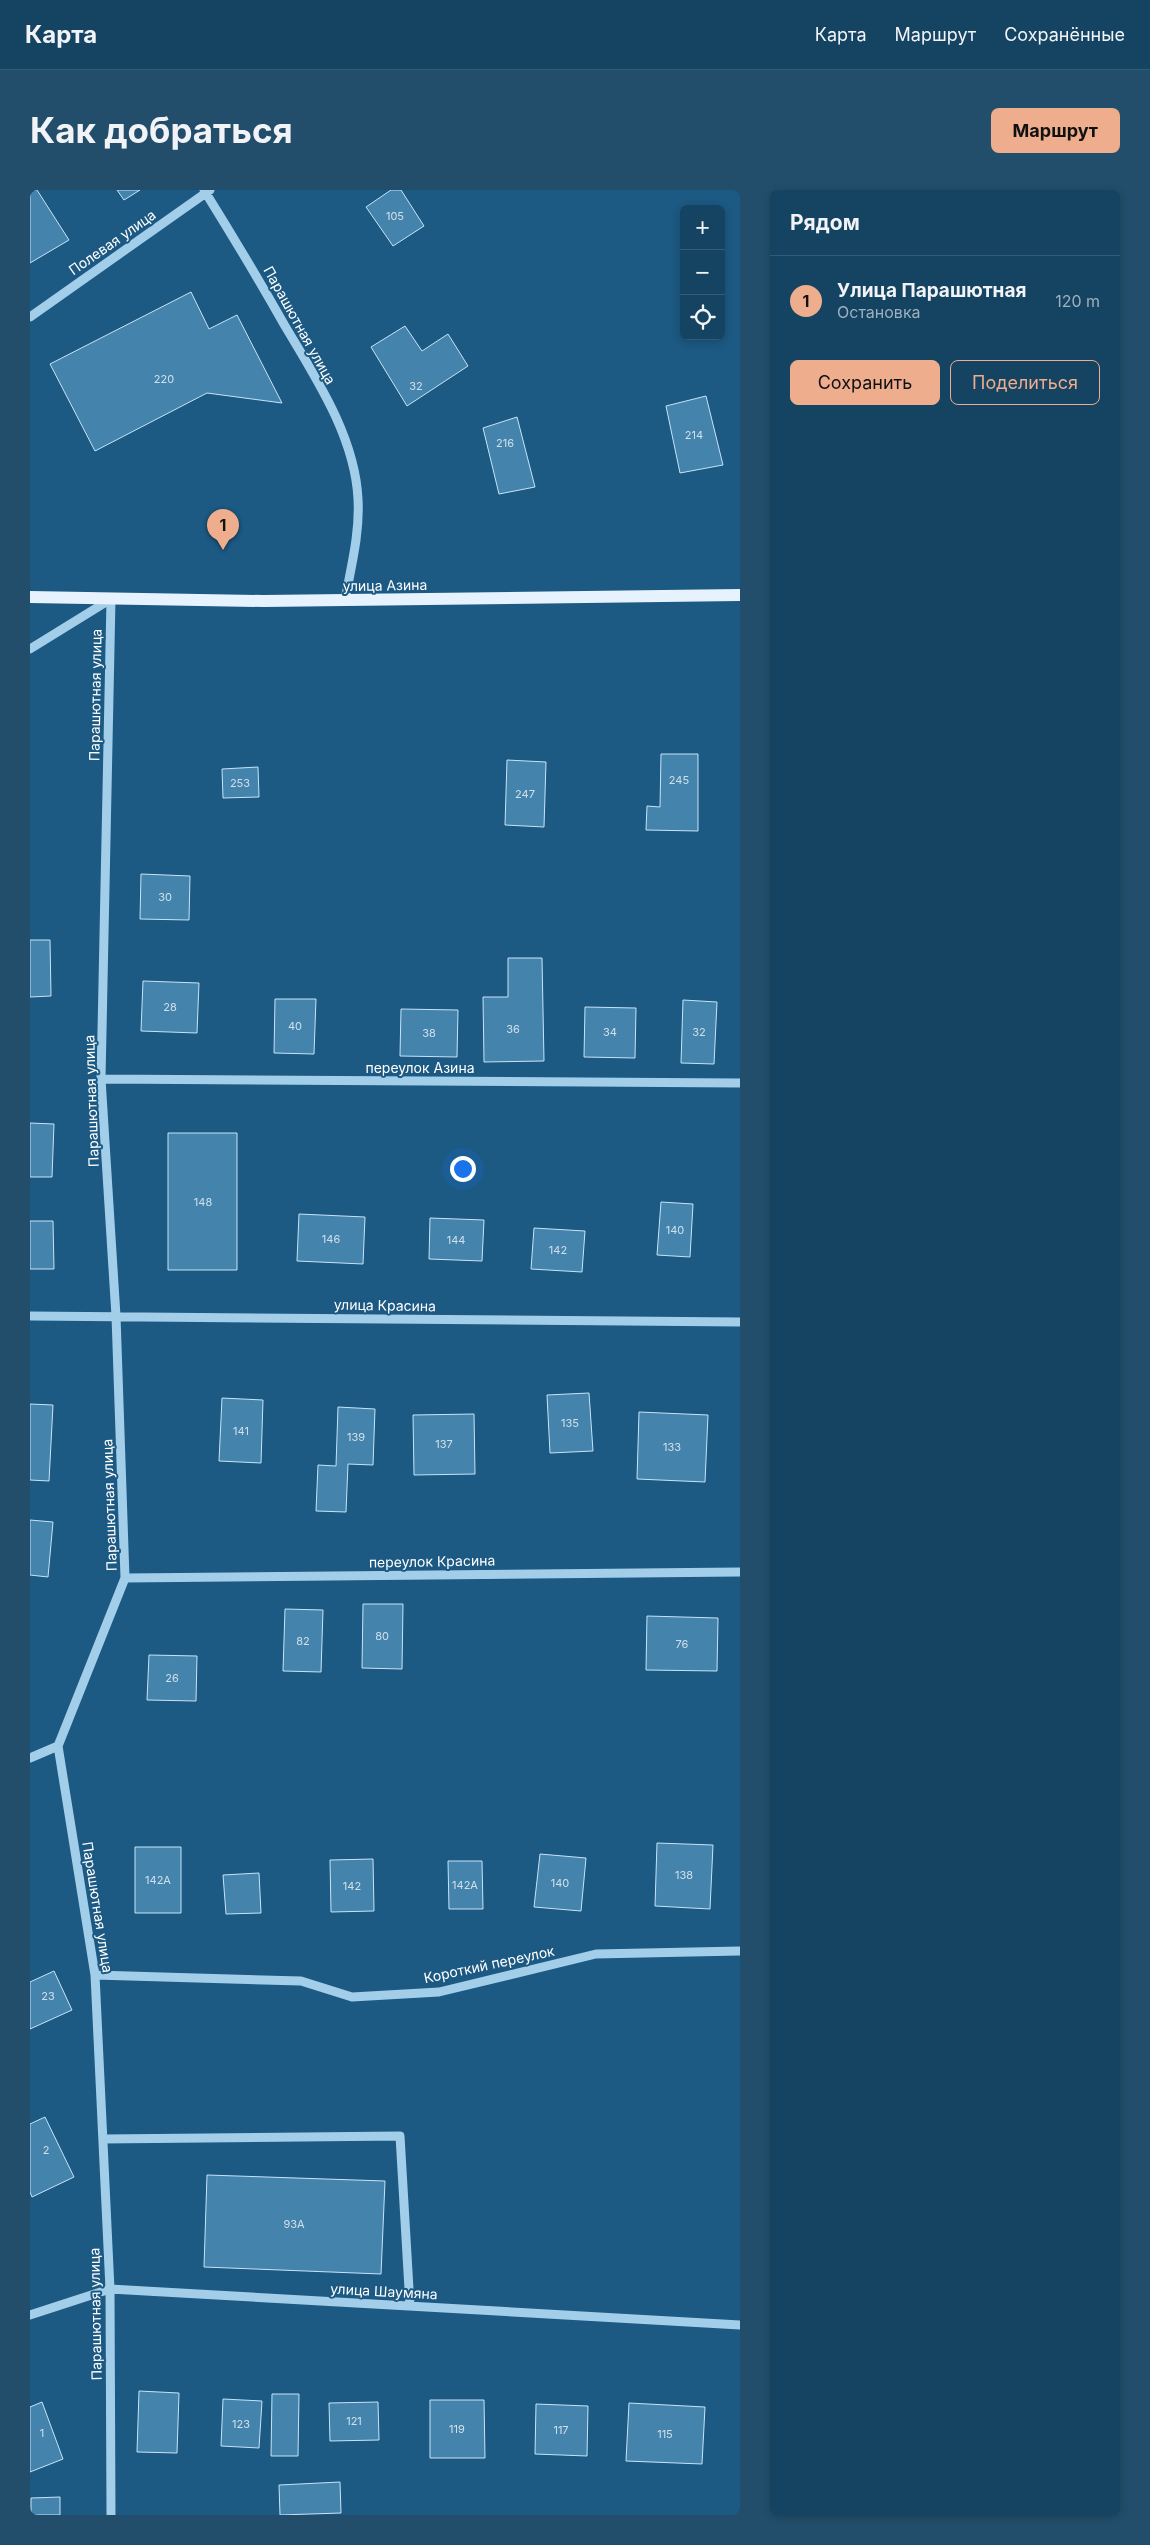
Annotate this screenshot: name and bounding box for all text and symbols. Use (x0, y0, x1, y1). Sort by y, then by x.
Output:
text: Карта (25, 20, 97, 49)
text: Карта (815, 24, 867, 45)
text: Маршрут (895, 24, 976, 45)
text: Сохранённые (1004, 24, 1125, 45)
button: Маршрут (991, 108, 1120, 153)
text: Как добраться (30, 109, 293, 151)
map controls (680, 205, 725, 340)
button: + (680, 205, 725, 250)
street label: Полевая улица (65, 206, 159, 278)
house number: 105 (386, 209, 404, 223)
text: Рядом (790, 210, 860, 235)
button: − (680, 250, 725, 295)
street label: Парашютная улица (260, 263, 340, 387)
text: Улица Парашютная (837, 279, 1026, 302)
text: 1 (803, 291, 809, 311)
text: 120 m (1055, 291, 1100, 311)
button: locate (680, 295, 725, 340)
text: Остановка (837, 302, 921, 322)
button: Сохранить (790, 360, 940, 405)
button: Поделиться (950, 360, 1100, 405)
house number: 220 (154, 372, 174, 386)
house number: 32 (409, 379, 423, 393)
house number: 214 (685, 428, 703, 442)
house number: 216 (496, 436, 514, 450)
pin: 1 (207, 509, 239, 550)
street label: улица Азина (342, 576, 428, 594)
street label: Парашютная улица (85, 629, 105, 761)
house number: 245 (669, 773, 689, 787)
house number: 253 (230, 776, 250, 790)
house number: 247 (515, 787, 535, 801)
house number: 30 (158, 890, 172, 904)
house number: 28 (163, 1000, 177, 1014)
house number: 40 (288, 1019, 302, 1033)
house number: 36 (506, 1022, 520, 1036)
house number: 34 (603, 1025, 617, 1039)
house number: 32 (692, 1025, 706, 1039)
house number: 38 (422, 1026, 436, 1040)
street label: Парашютная улица (80, 1034, 102, 1168)
street label: переулок Азина (365, 1059, 475, 1076)
your location (450, 1156, 476, 1182)
house number: 148 (194, 1195, 212, 1209)
house number: 140 (666, 1223, 684, 1237)
house number: 146 (322, 1232, 340, 1246)
house number: 144 (447, 1233, 465, 1247)
house number: 142 (549, 1243, 567, 1257)
street label: улица Красина (334, 1296, 436, 1314)
house number: 135 (561, 1416, 579, 1430)
house number: 141 (233, 1424, 249, 1438)
house number: 139 (347, 1430, 365, 1444)
house number: 137 (435, 1437, 453, 1451)
street label: Парашютная улица (98, 1438, 120, 1572)
house number: 133 (663, 1440, 681, 1454)
street label: переулок Красина (369, 1551, 495, 1571)
house number: 80 (375, 1629, 389, 1643)
house number: 82 (296, 1634, 310, 1648)
house number: 76 (676, 1637, 689, 1651)
house number: 26 (165, 1671, 179, 1685)
street label: Парашютная улица (79, 1840, 117, 1974)
house number: 138 (675, 1868, 693, 1882)
house number: 142А (145, 1873, 171, 1887)
house number: 140 (551, 1876, 569, 1890)
house number: 142А (452, 1878, 478, 1892)
house number: 142 (343, 1879, 361, 1893)
street label: Короткий переулок (422, 1942, 556, 1986)
house number: 23 (41, 1989, 55, 2003)
house number: 2 (43, 2143, 49, 2157)
house number: 93А (283, 2217, 305, 2231)
street label: Парашютная улица (85, 2248, 105, 2380)
street label: улица Шаумяна (330, 2280, 438, 2302)
house number: 121 (346, 2414, 362, 2428)
house number: 123 (232, 2417, 250, 2431)
house number: 119 (449, 2422, 465, 2436)
house number: 117 (553, 2423, 569, 2437)
house number: 1 (40, 2426, 44, 2440)
house number: 115 (657, 2427, 673, 2441)

